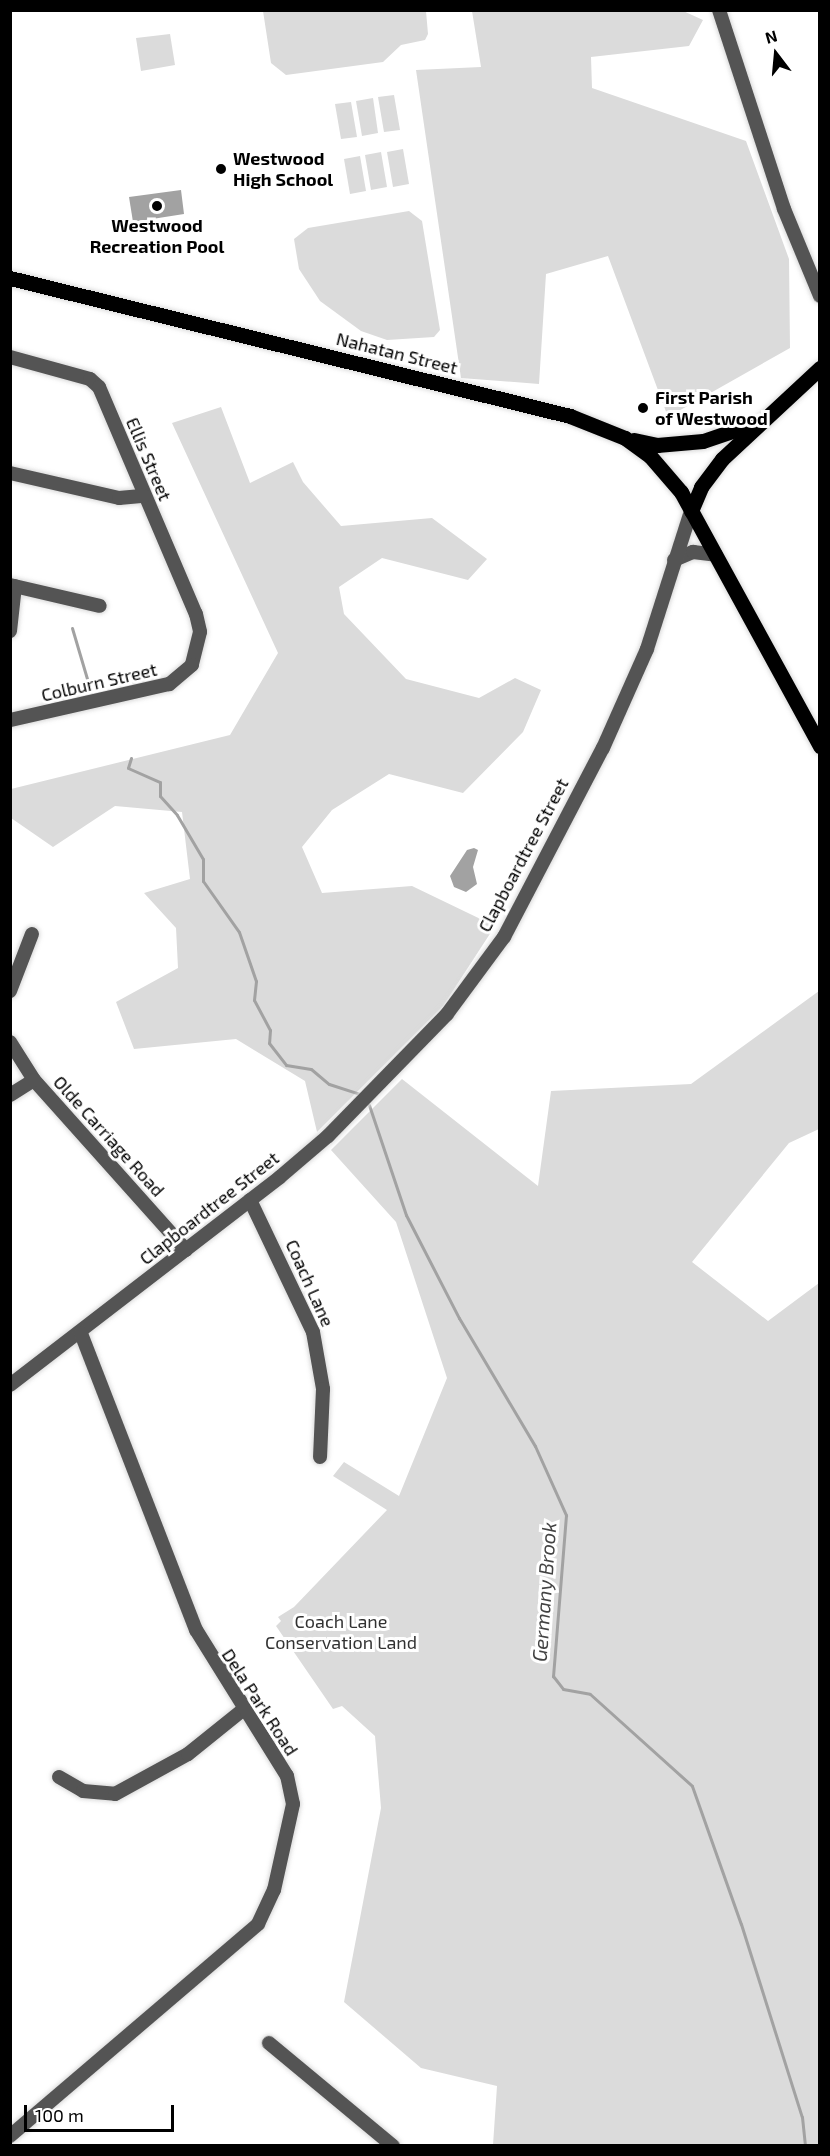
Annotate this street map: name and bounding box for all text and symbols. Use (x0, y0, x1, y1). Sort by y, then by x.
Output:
north arrow (746, 24, 806, 84)
text: N (763, 25, 779, 47)
place label: Westwood High School (233, 148, 333, 190)
marker: Westwood High School (214, 162, 228, 176)
marker: Westwood Recreation Pool (150, 199, 164, 213)
place label: Westwood Recreation Pool (90, 215, 224, 258)
street label: Nahatan Street (334, 328, 460, 378)
place label: First Parish of Westwood (655, 387, 768, 430)
marker: First Parish of Westwood (636, 401, 650, 415)
street label: Ellis Street (122, 414, 176, 504)
street label: Colburn Street (39, 658, 159, 706)
street label: Clapboardtree Street (473, 775, 573, 935)
street label: Olde Carriage Road (49, 1071, 169, 1201)
street label: Clapboardtree Street (135, 1147, 283, 1269)
street label: Coach Lane (281, 1236, 339, 1330)
water label: Germany Brook (527, 1521, 561, 1663)
park label: Coach Lane Conservation Land (265, 1611, 417, 1654)
street label: Dela Park Road (217, 1644, 303, 1760)
scale bar (27, 2093, 177, 2131)
text: 100 m (35, 2104, 84, 2126)

